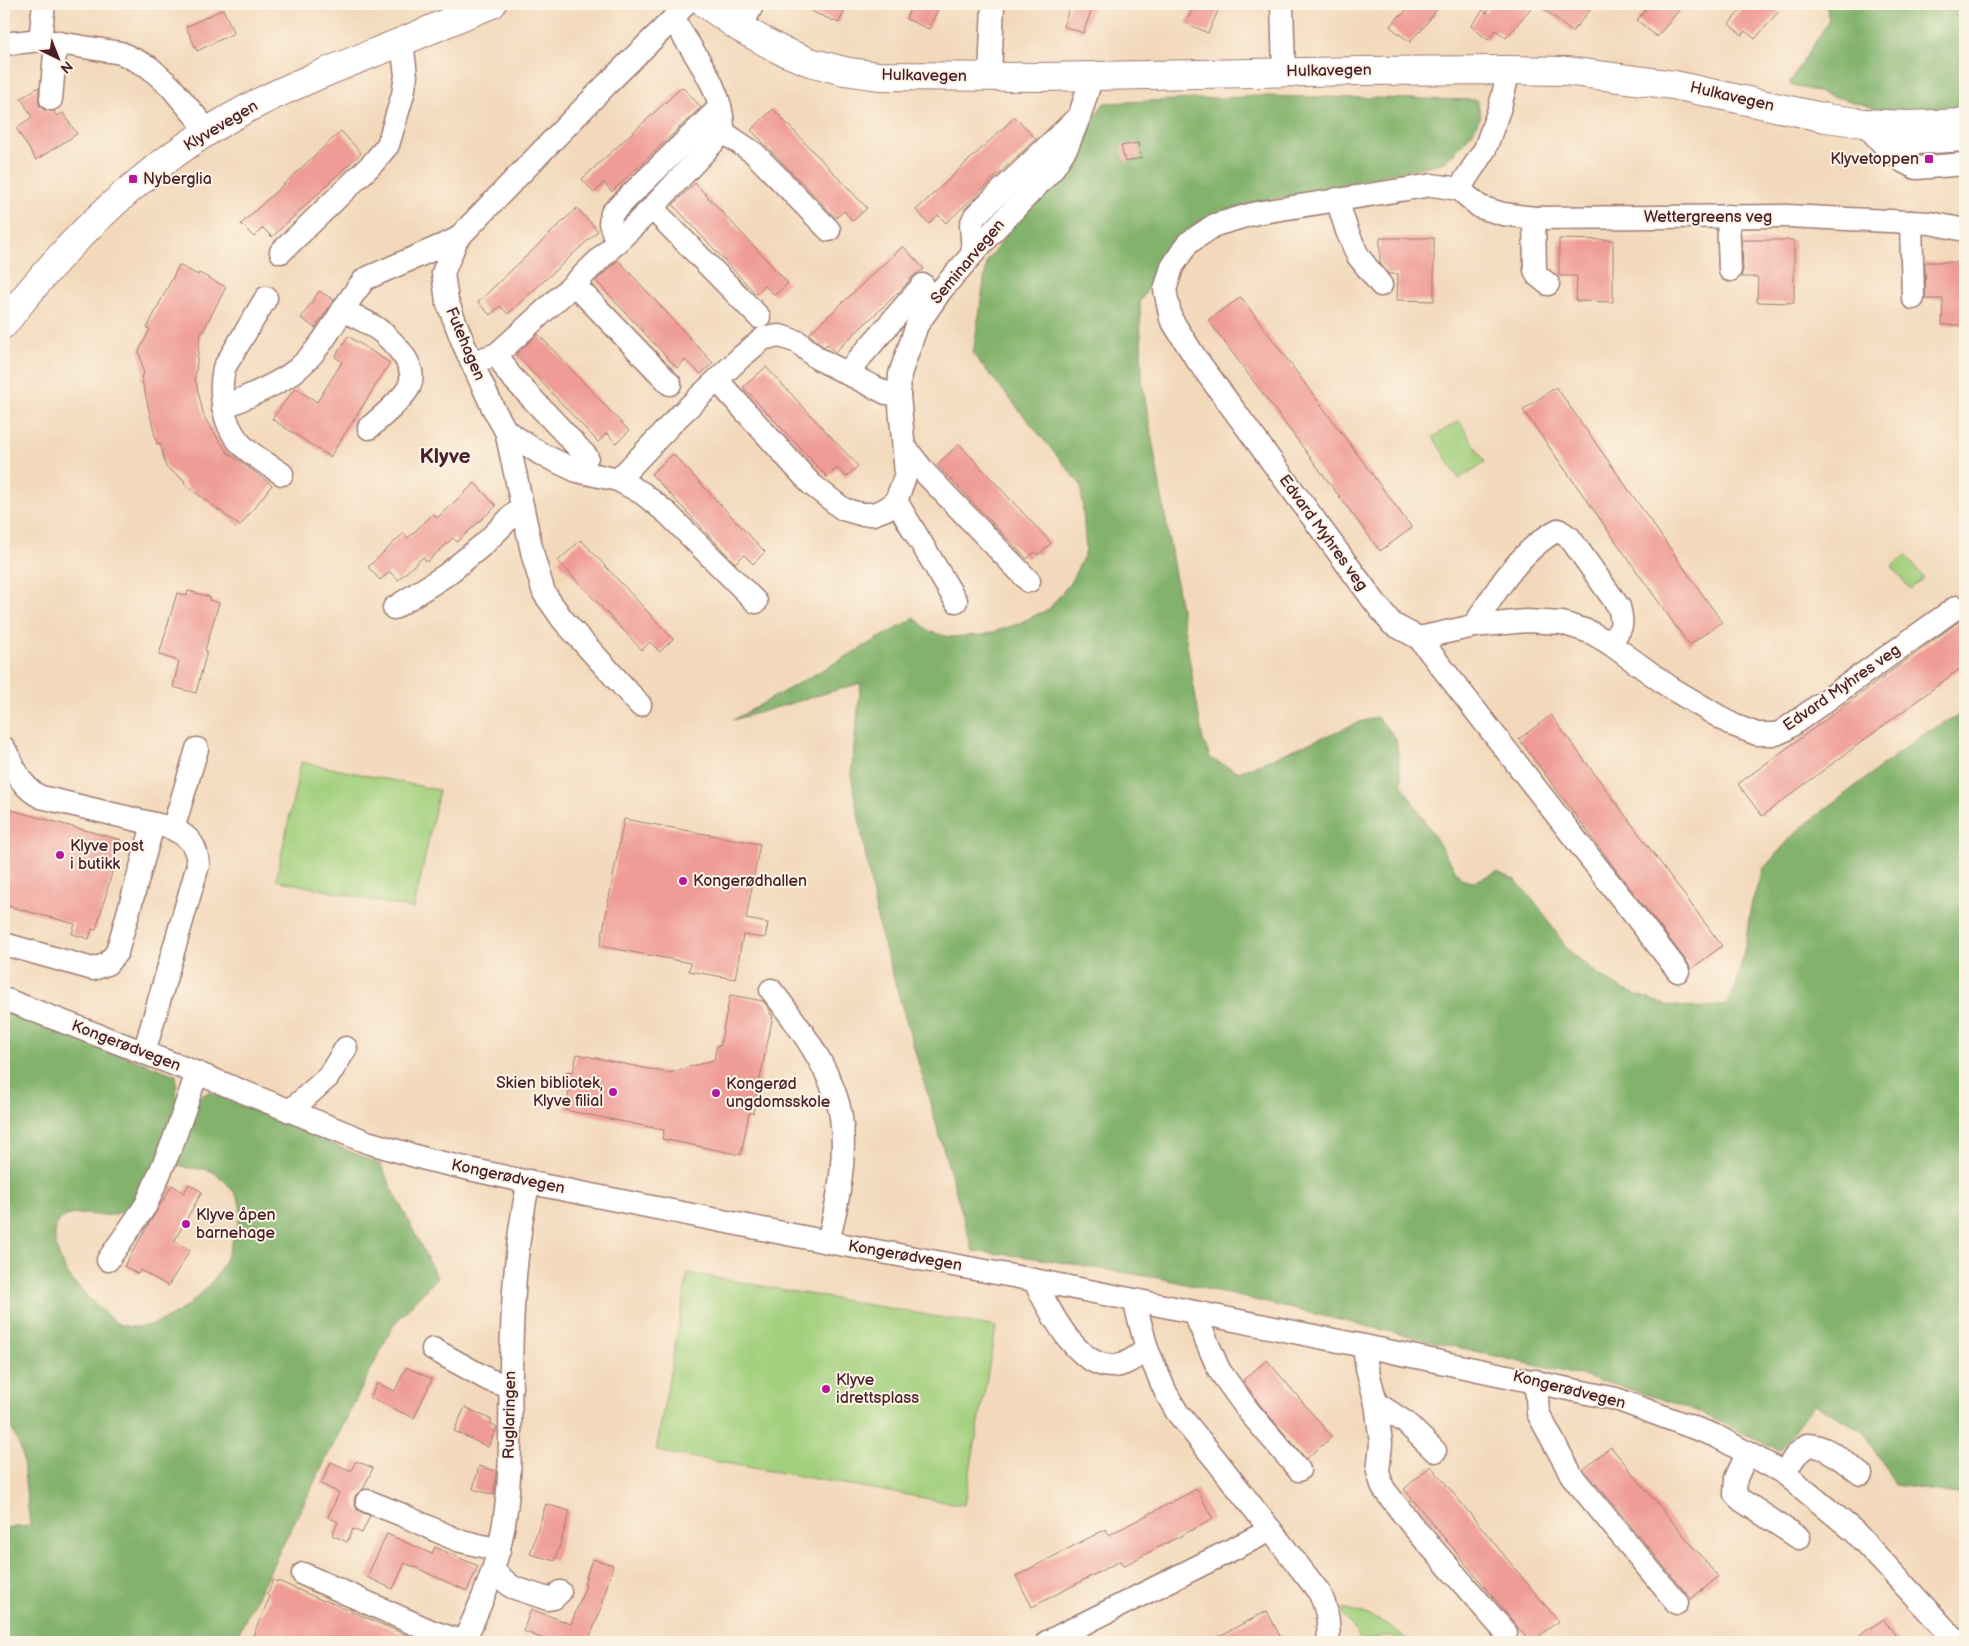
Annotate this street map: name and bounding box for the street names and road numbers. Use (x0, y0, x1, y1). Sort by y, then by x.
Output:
street label: Hulkavegen (1286, 61, 1372, 81)
street label: Hulkavegen (881, 66, 967, 86)
street label: Hulkavegen (1688, 78, 1776, 116)
street label: Klyvevegen (181, 96, 261, 156)
street label: Wettergreens veg (1644, 208, 1772, 227)
street label: Seminarvegen (927, 216, 1009, 308)
street label: Futehagen (441, 304, 489, 384)
street label: Edvard Myhres veg (1275, 471, 1371, 595)
street label: Edvard Myhres veg (1780, 640, 1904, 736)
street label: Kongerødvegen (69, 1016, 183, 1076)
street label: Kongerødvegen (450, 1156, 566, 1198)
street label: Kongerødvegen (847, 1237, 963, 1275)
street label: Kongerødvegen (1511, 1367, 1627, 1413)
street label: Ruglaringen (500, 1371, 520, 1459)

